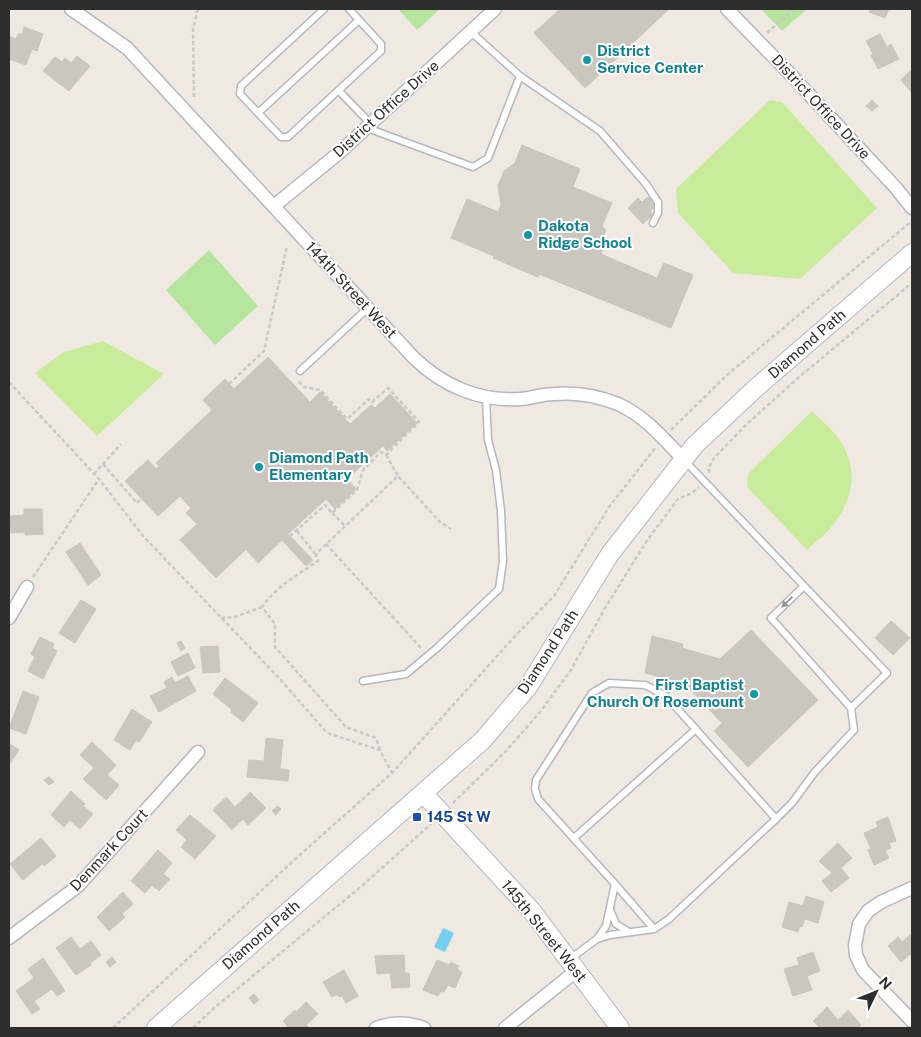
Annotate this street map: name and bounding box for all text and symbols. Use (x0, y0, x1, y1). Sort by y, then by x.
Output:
place label: District Service Center (597, 42, 703, 76)
street label: District Office Drive (769, 51, 874, 162)
marker: District Service Center (581, 54, 593, 66)
street label: District Office Drive (329, 57, 442, 161)
place label: Dakota Ridge School (538, 217, 632, 251)
marker: Dakota Ridge School (522, 229, 534, 241)
street label: 144th Street West (302, 238, 400, 341)
street label: Diamond Path (764, 305, 849, 382)
place label: Diamond Path Elementary (269, 449, 369, 483)
marker: Diamond Path Elementary (253, 461, 265, 473)
one-way arrow (782, 596, 794, 608)
street label: Diamond Path (514, 606, 581, 697)
place label: First Baptist Church Of Rosemount (587, 676, 744, 710)
marker: First Baptist Church Of Rosemount (748, 688, 760, 700)
street label: Denmark Court (66, 805, 151, 894)
place label: 145 St W (427, 808, 491, 825)
marker: 145 St W (411, 811, 423, 823)
street label: 145th Street West (498, 877, 591, 985)
street label: Diamond Path (218, 896, 303, 973)
north arrow (851, 967, 901, 1017)
text: N (876, 974, 895, 993)

